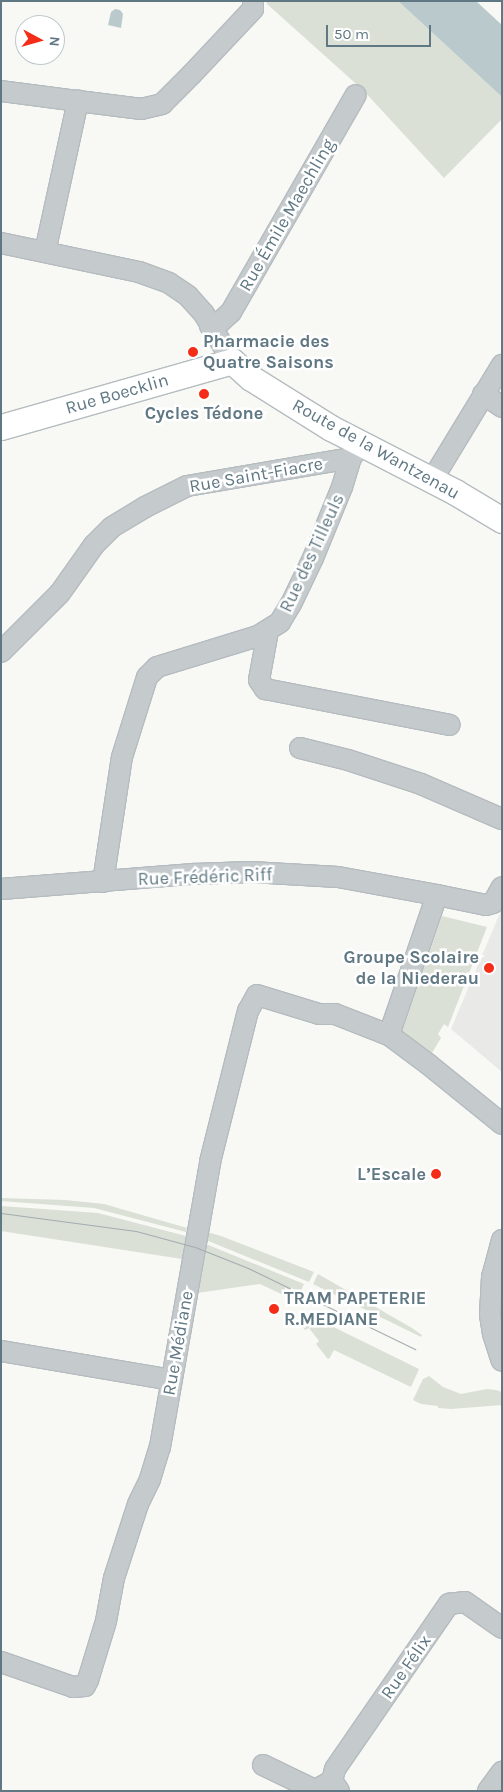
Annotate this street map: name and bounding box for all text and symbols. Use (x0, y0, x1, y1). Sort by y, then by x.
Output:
north arrow (15, 15, 65, 65)
scale bar (328, 15, 433, 47)
text: 50 m (334, 25, 369, 43)
text: N (45, 36, 63, 47)
street label: Rue Émile Maechling (235, 135, 339, 295)
place label: Pharmacie des Quatre Saisons (203, 331, 334, 374)
marker: Pharmacie des Quatre Saisons (187, 346, 199, 358)
street label: Rue Boecklin (63, 369, 171, 419)
marker: Cycles Tédone (198, 388, 210, 400)
street label: Route de la Wantzenau (289, 394, 463, 504)
place label: Cycles Tédone (145, 402, 263, 424)
street label: Rue Saint-Fiacre (188, 453, 324, 497)
street label: Rue des Tilleuls (275, 490, 349, 616)
street label: Rue Frédéric Riff (137, 864, 273, 890)
place label: Groupe Scolaire de la Niederau (343, 947, 479, 990)
marker: Groupe Scolaire de la Niederau (483, 962, 495, 974)
place label: L’Escale (357, 1163, 426, 1185)
marker: L’Escale (430, 1168, 442, 1180)
place label: TRAM PAPETERIE R.MEDIANE (284, 1288, 426, 1330)
street label: Rue Médiane (158, 1289, 198, 1397)
marker: TRAM PAPETERIE R.MEDIANE (268, 1303, 280, 1315)
street label: Rue Félix (376, 1631, 436, 1703)

